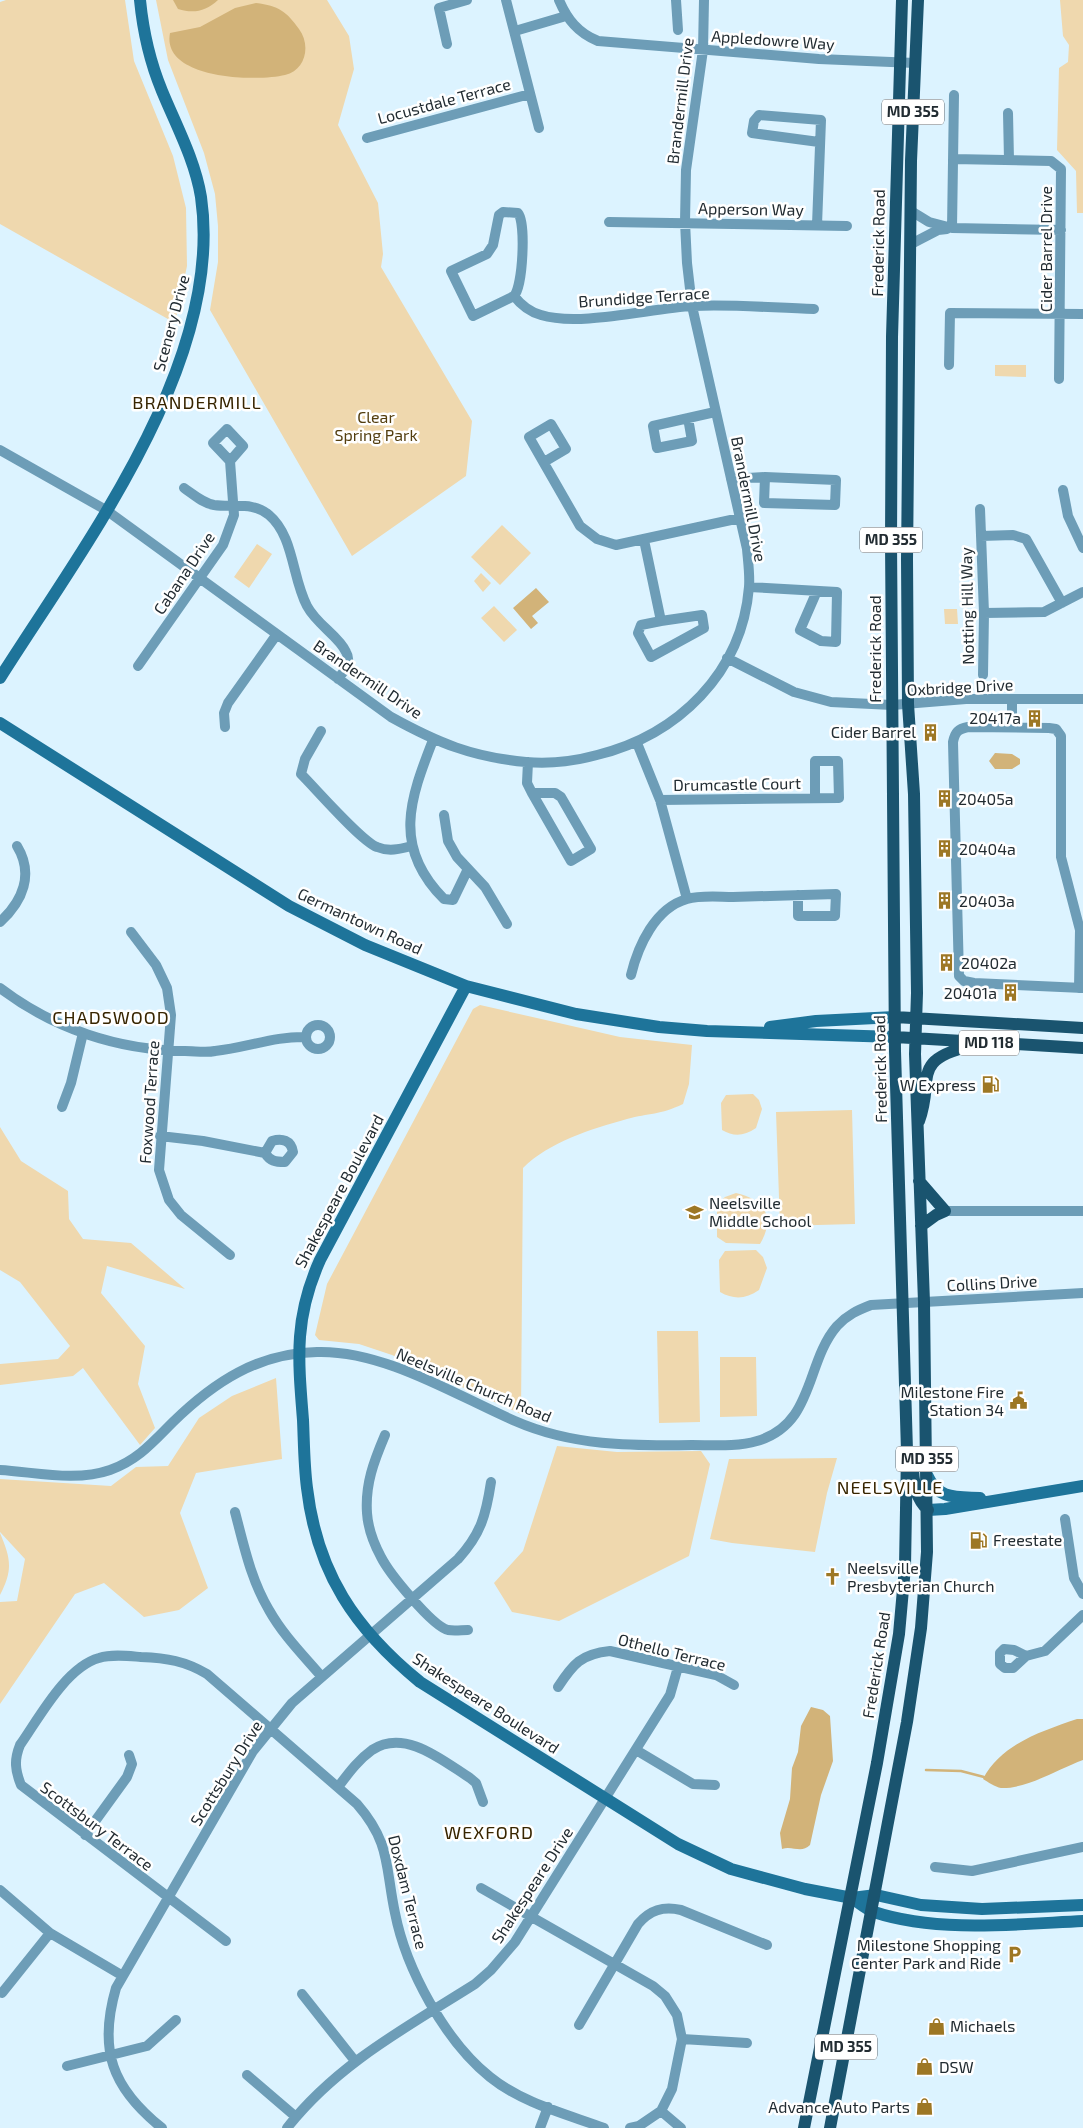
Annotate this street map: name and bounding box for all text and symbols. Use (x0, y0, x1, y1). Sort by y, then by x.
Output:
street label: Appledowre Way (711, 26, 836, 53)
street label: Brandermill Drive (662, 37, 697, 165)
street label: Locustdale Terrace (375, 74, 512, 127)
road number: MD 355 (882, 100, 944, 124)
street label: Cider Barrel Drive (1036, 186, 1055, 312)
street label: Frederick Road (867, 189, 888, 297)
street label: Apperson Way (698, 198, 805, 219)
street label: Scenery Drive (148, 272, 193, 373)
street label: Brundidge Terrace (578, 282, 710, 311)
district label: BRANDERMILL (132, 391, 262, 413)
park label: Clear Spring Park (334, 407, 418, 444)
street label: Brandermill Drive (728, 435, 771, 563)
street label: Cabana Drive (149, 528, 218, 618)
road number: MD 355 (860, 528, 922, 552)
street label: Notting Hill Way (956, 546, 977, 665)
street label: Frederick Road (865, 595, 884, 703)
street label: Brandermill Drive (310, 635, 426, 722)
street label: Oxbridge Drive (906, 674, 1014, 699)
place label: 20417a (969, 708, 1021, 727)
building icon: 20417a (1025, 708, 1045, 728)
place label: Cider Barrel (831, 722, 916, 741)
building icon: Cider Barrel (920, 722, 940, 742)
street label: Drumcastle Court (673, 773, 801, 794)
building icon: 20405a (934, 789, 954, 809)
place label: 20405a (958, 789, 1014, 808)
building icon: 20404a (935, 839, 955, 859)
place label: 20404a (959, 839, 1016, 858)
street label: Germantown Road (295, 883, 425, 958)
building icon: 20403a (935, 891, 955, 911)
place label: 20403a (959, 891, 1015, 910)
building icon: 20402a (937, 953, 957, 973)
place label: 20402a (961, 953, 1017, 972)
place label: 20401a (944, 983, 997, 1002)
building icon: 20401a (1001, 983, 1021, 1003)
district label: CHADSWOOD (52, 1006, 170, 1028)
street label: Frederick Road (869, 1015, 890, 1123)
road number: MD 118 (959, 1030, 1019, 1056)
street label: Foxwood Terrace (135, 1040, 162, 1164)
place label: W Express (900, 1075, 976, 1094)
fuel station icon: W Express (980, 1075, 1000, 1095)
street label: Shakespeare Boulevard (290, 1111, 387, 1271)
place label: Neelsville Middle School (709, 1193, 812, 1230)
school or university icon: Neelsville Middle School (685, 1202, 705, 1222)
street label: Collins Drive (946, 1271, 1038, 1294)
street label: Neelsville Church Road (394, 1343, 555, 1426)
place label: Milestone Fire Station 34 (900, 1382, 1004, 1419)
public building icon: Milestone Fire Station 34 (1008, 1391, 1028, 1411)
road number: MD 355 (896, 1446, 958, 1472)
district label: NEELSVILLE (837, 1476, 943, 1498)
fuel station icon: Freestate (969, 1530, 989, 1550)
place label: Freestate (993, 1530, 1062, 1549)
place label: Neelsville Presbyterian Church (847, 1558, 994, 1595)
church icon: Neelsville Presbyterian Church (823, 1567, 843, 1587)
street label: Frederick Road (858, 1610, 893, 1720)
street label: Othello Terrace (616, 1629, 728, 1674)
street label: Shakespeare Boulevard (409, 1648, 563, 1757)
street label: Scottsbury Drive (186, 1717, 266, 1829)
street label: Scottsbury Terrace (37, 1777, 157, 1874)
district label: WEXFORD (444, 1821, 534, 1843)
street label: Shakespeare Drive (487, 1823, 576, 1946)
street label: Doxdam Terrace (385, 1833, 432, 1951)
place label: Milestone Shopping Center Park and Ride (851, 1935, 1001, 1972)
parking icon: Milestone Shopping Center Park and Ride (1005, 1944, 1025, 1964)
shop icon: Michaels (926, 2016, 946, 2036)
place label: Michaels (950, 2016, 1015, 2035)
road number: MD 355 (815, 2034, 877, 2060)
shop icon: DSW (915, 2057, 935, 2077)
place label: DSW (939, 2057, 974, 2076)
place label: Advance Auto Parts (768, 2097, 910, 2116)
shop icon: Advance Auto Parts (914, 2097, 934, 2117)

